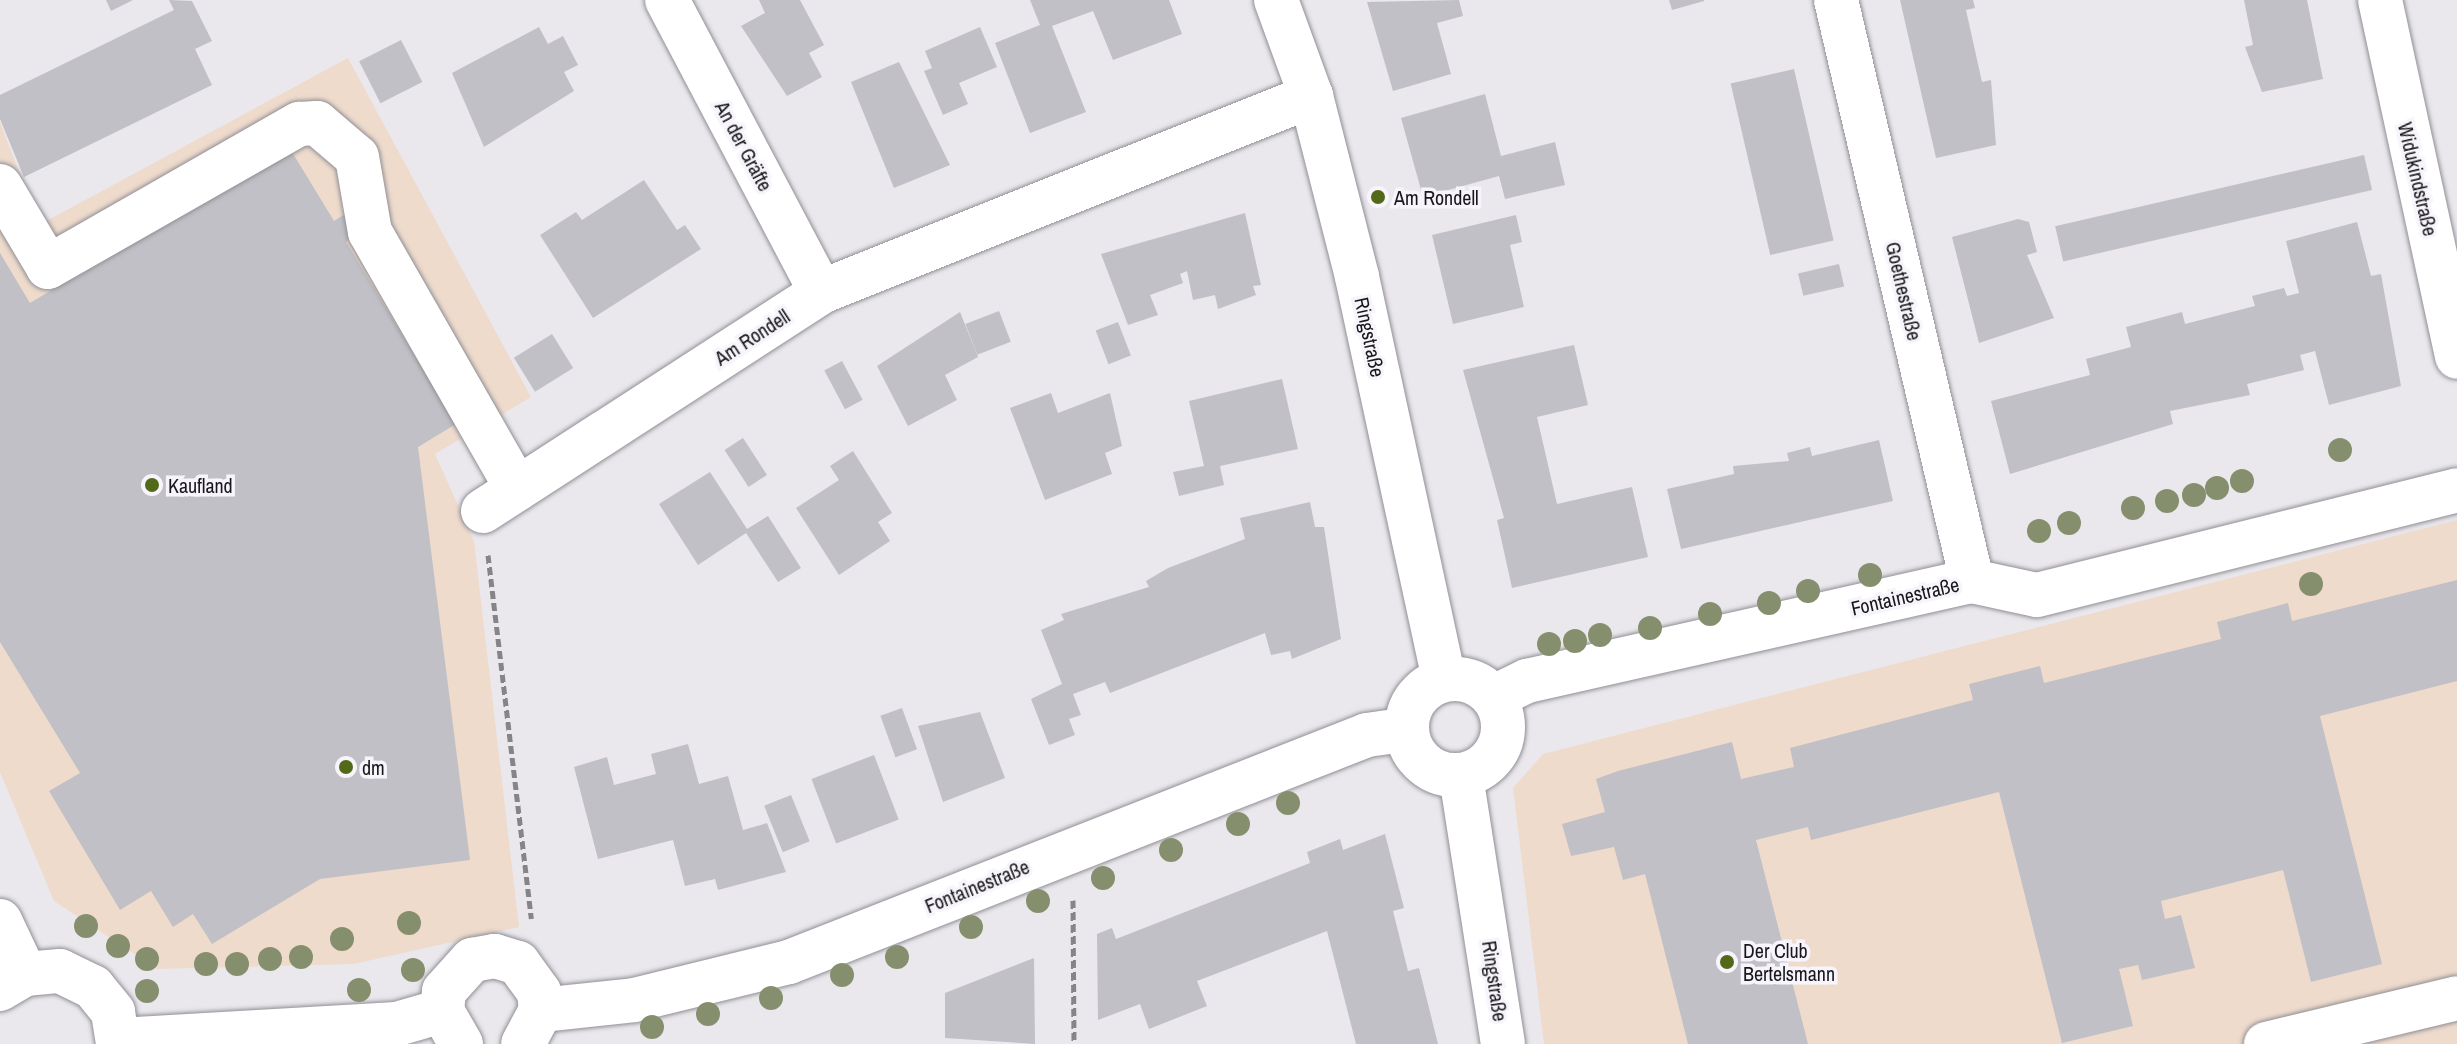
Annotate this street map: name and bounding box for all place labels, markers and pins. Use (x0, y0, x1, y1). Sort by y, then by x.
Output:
place label: Am Rondell (1394, 185, 1479, 209)
marker: Am Rondell (1369, 188, 1387, 206)
place label: Kaufland (168, 473, 233, 497)
marker: Kaufland (143, 476, 161, 494)
place label: dm (362, 755, 385, 779)
marker: dm (337, 758, 355, 776)
place label: Der Club Bertelsmann (1743, 938, 1835, 985)
marker: Der Club Bertelsmann (1718, 953, 1736, 971)

